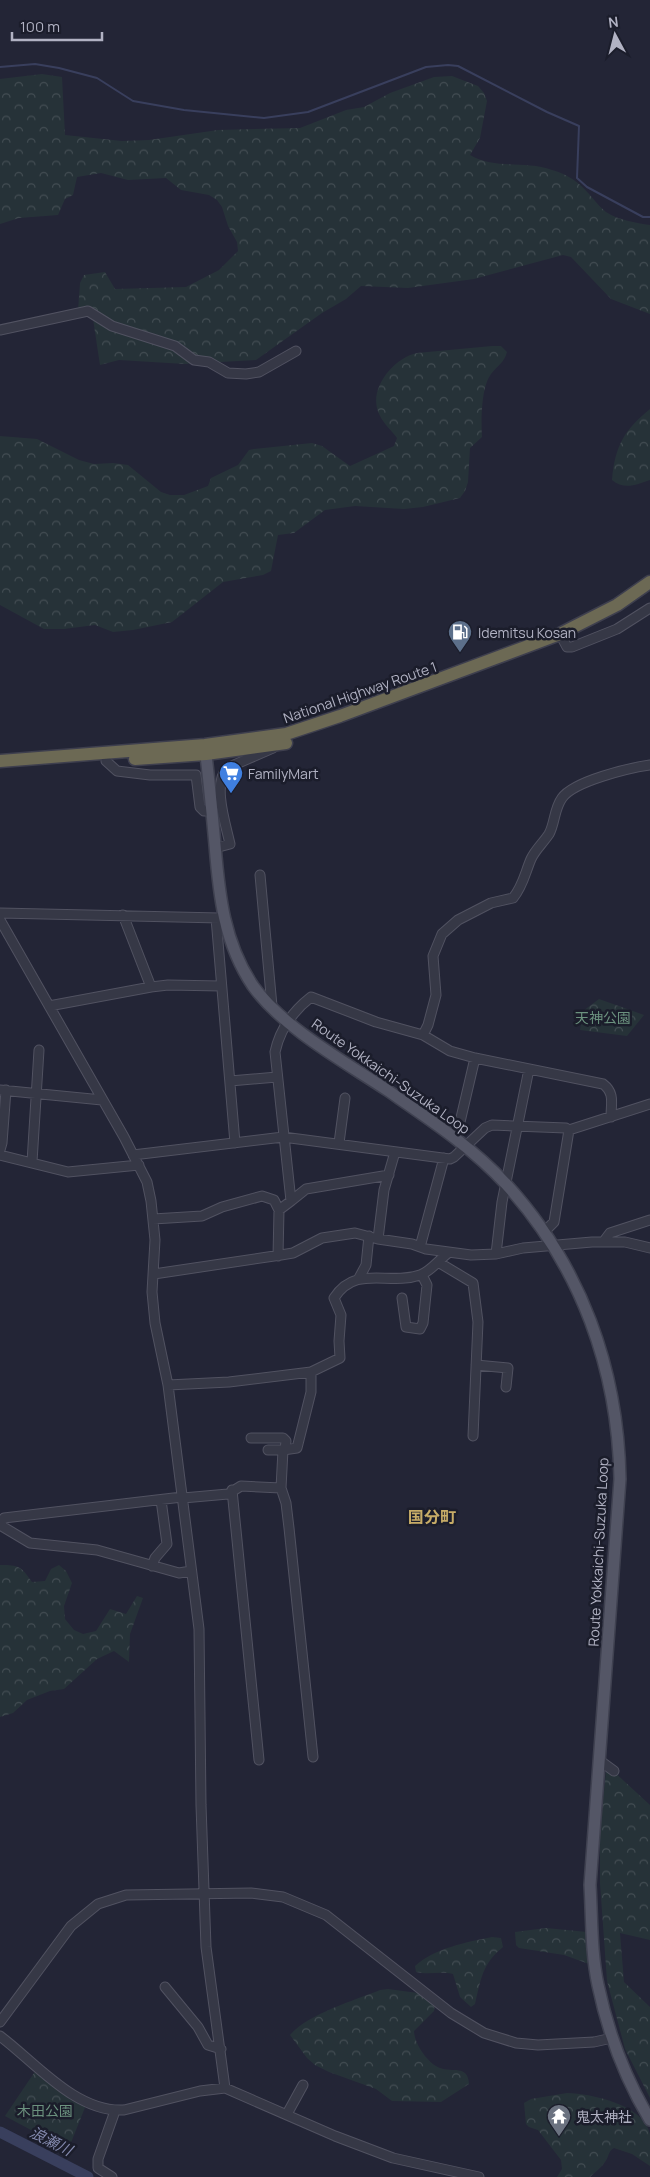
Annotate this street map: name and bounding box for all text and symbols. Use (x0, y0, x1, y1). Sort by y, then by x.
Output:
scale bar (12, 10, 102, 42)
north arrow (590, 10, 640, 60)
text: N (607, 12, 620, 32)
text: 100 m (20, 16, 60, 37)
fuel station icon: Idemitsu Kosan (447, 619, 473, 653)
place label: Idemitsu Kosan (478, 623, 576, 642)
street label: National Highway Route 1 (281, 657, 439, 727)
supermarket icon: FamilyMart (218, 760, 244, 794)
place label: FamilyMart (248, 764, 319, 783)
park label: 天神公園 (575, 1008, 631, 1027)
street label: Route Yokkaichi-Suzuka Loop (308, 1014, 474, 1138)
street label: Route Yokkaichi-Suzuka Loop (584, 1457, 612, 1647)
district label: 国分町 (408, 1506, 456, 1528)
park label: 木田公園 (17, 2101, 73, 2120)
temple icon: 鬼太神社 (546, 2103, 572, 2137)
place label: 鬼太神社 (576, 2107, 632, 2126)
water label: 浪瀬川 (26, 2121, 78, 2161)

